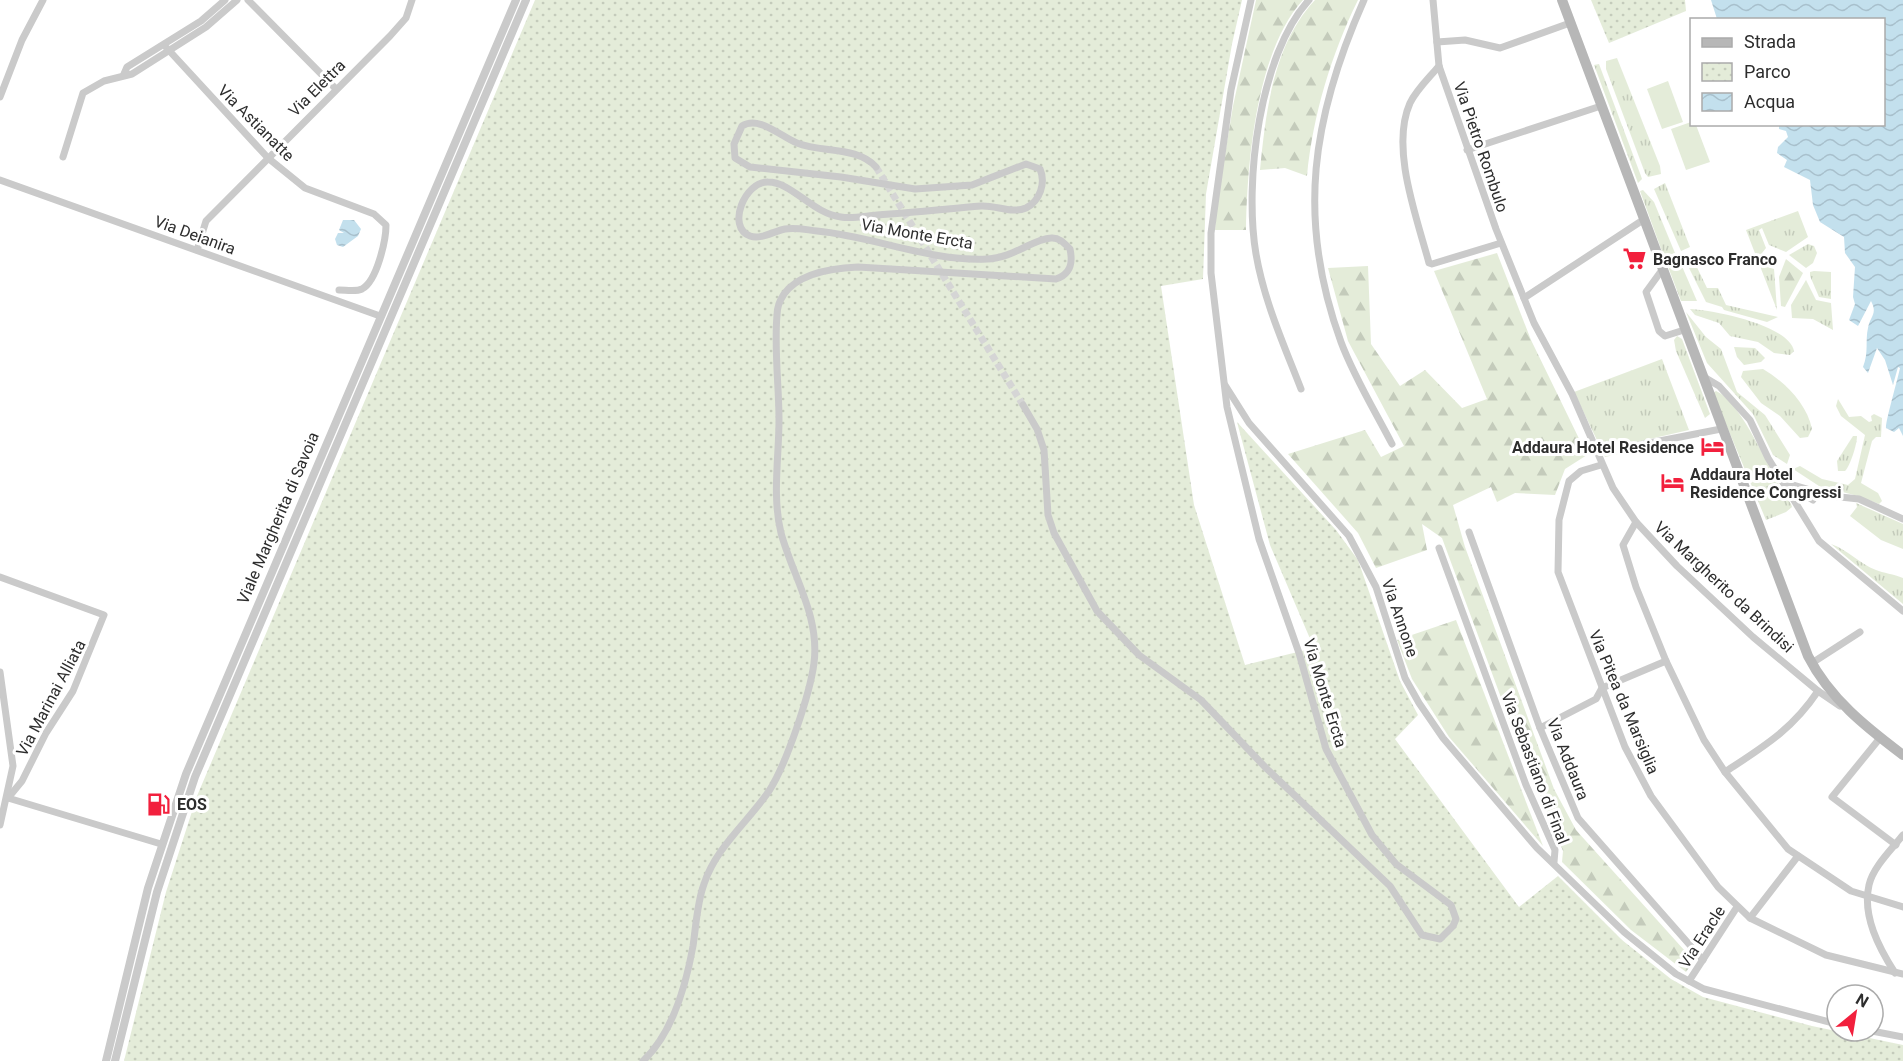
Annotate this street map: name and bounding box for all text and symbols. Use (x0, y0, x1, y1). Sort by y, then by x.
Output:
legend (1690, 18, 1885, 126)
text: Strada (1744, 31, 1796, 52)
street label: Via Elettra (285, 56, 349, 120)
text: Parco (1744, 61, 1791, 82)
street label: Via Pietro Rombulo (1450, 79, 1512, 215)
street label: Via Astianatte (214, 81, 298, 165)
text: Acqua (1744, 91, 1795, 112)
street label: Via Deianira (152, 212, 238, 258)
street label: Via Monte Ercta (860, 215, 974, 253)
supermarket icon: Bagnasco Franco (1622, 246, 1648, 272)
place label: Bagnasco Franco (1653, 250, 1777, 269)
street label: Viale Margherita di Savoia (233, 429, 323, 607)
hotel icon: Addaura Hotel Residence (1699, 434, 1725, 460)
place label: Addaura Hotel Residence (1512, 438, 1694, 457)
place label: Addaura Hotel Residence Congressi (1690, 465, 1842, 502)
hotel icon: Addaura Hotel Residence Congressi (1659, 470, 1685, 496)
street label: Via Margherito da Brindisi (1650, 518, 1798, 656)
street label: Via Annone (1378, 576, 1422, 660)
street label: Via Pitea da Marsiglia (1585, 627, 1663, 777)
street label: Via Monte Ercta (1299, 636, 1351, 750)
street label: Via Marinai Alliata (12, 637, 90, 759)
street label: Via Sebastiano di Final (1497, 689, 1573, 847)
street label: Via Addaura (1543, 715, 1593, 803)
fuel station icon: EOS (146, 791, 172, 817)
place label: EOS (177, 795, 207, 814)
street label: Via Eracle (1675, 902, 1729, 972)
north arrow (1825, 983, 1885, 1043)
text: N (1853, 989, 1872, 1011)

